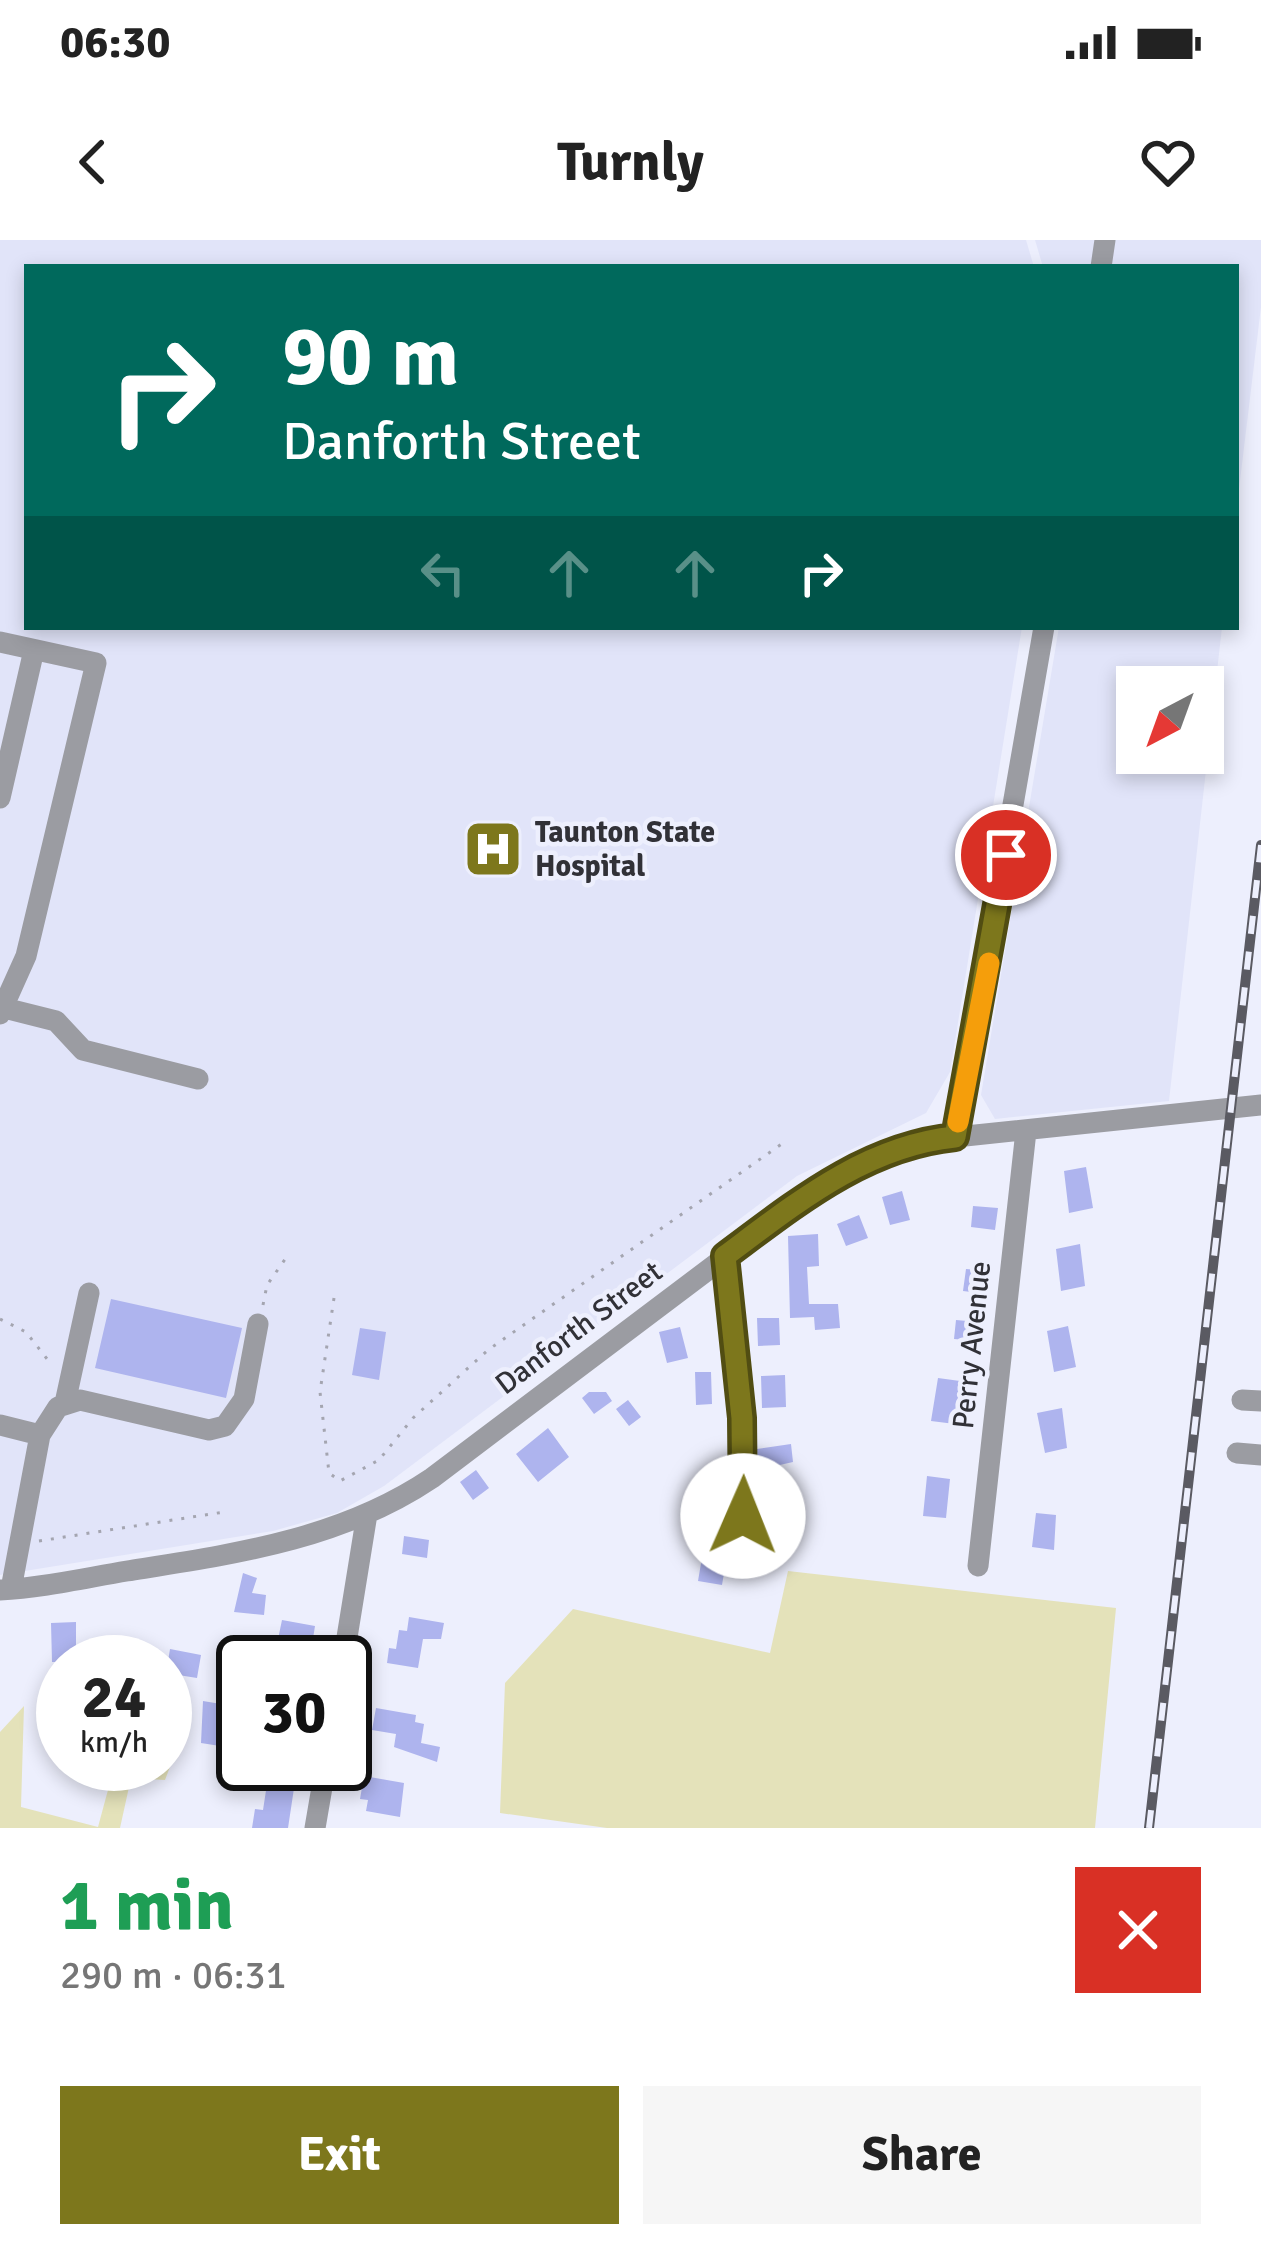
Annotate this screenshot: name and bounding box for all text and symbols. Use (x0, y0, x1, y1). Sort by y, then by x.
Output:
text: 06:30 (60, 15, 170, 70)
icon: back (60, 129, 126, 195)
text: Turnly (557, 129, 704, 196)
icon: heart (1135, 129, 1201, 195)
text: 90 m (282, 305, 459, 409)
icon: right (84, 312, 240, 468)
text: Danforth Street (282, 408, 641, 475)
icon: left (410, 540, 476, 606)
icon: ahead (536, 540, 602, 606)
icon: ahead (662, 540, 728, 606)
icon: right (788, 540, 854, 606)
north arrow (1116, 666, 1224, 774)
map controls (1116, 666, 1224, 774)
pin (955, 804, 1057, 906)
place label: Taunton State Hospital (535, 814, 715, 885)
hospital icon: Taunton State Hospital (462, 818, 524, 880)
icon: arrive (973, 822, 1039, 888)
street label: Danforth Street (488, 1253, 670, 1403)
street label: Perry Avenue (945, 1259, 999, 1431)
position arrow (680, 1453, 806, 1579)
speed limit sign: 30 (216, 1635, 372, 1791)
text: 24 (82, 1661, 146, 1735)
text: km/h (80, 1724, 148, 1761)
text: 1 min (60, 1861, 234, 1950)
button: close (1075, 1867, 1201, 1993)
text: 290 m · 06:31 (60, 1951, 287, 1999)
button: Exit (60, 2086, 619, 2224)
button: Share (643, 2086, 1201, 2224)

